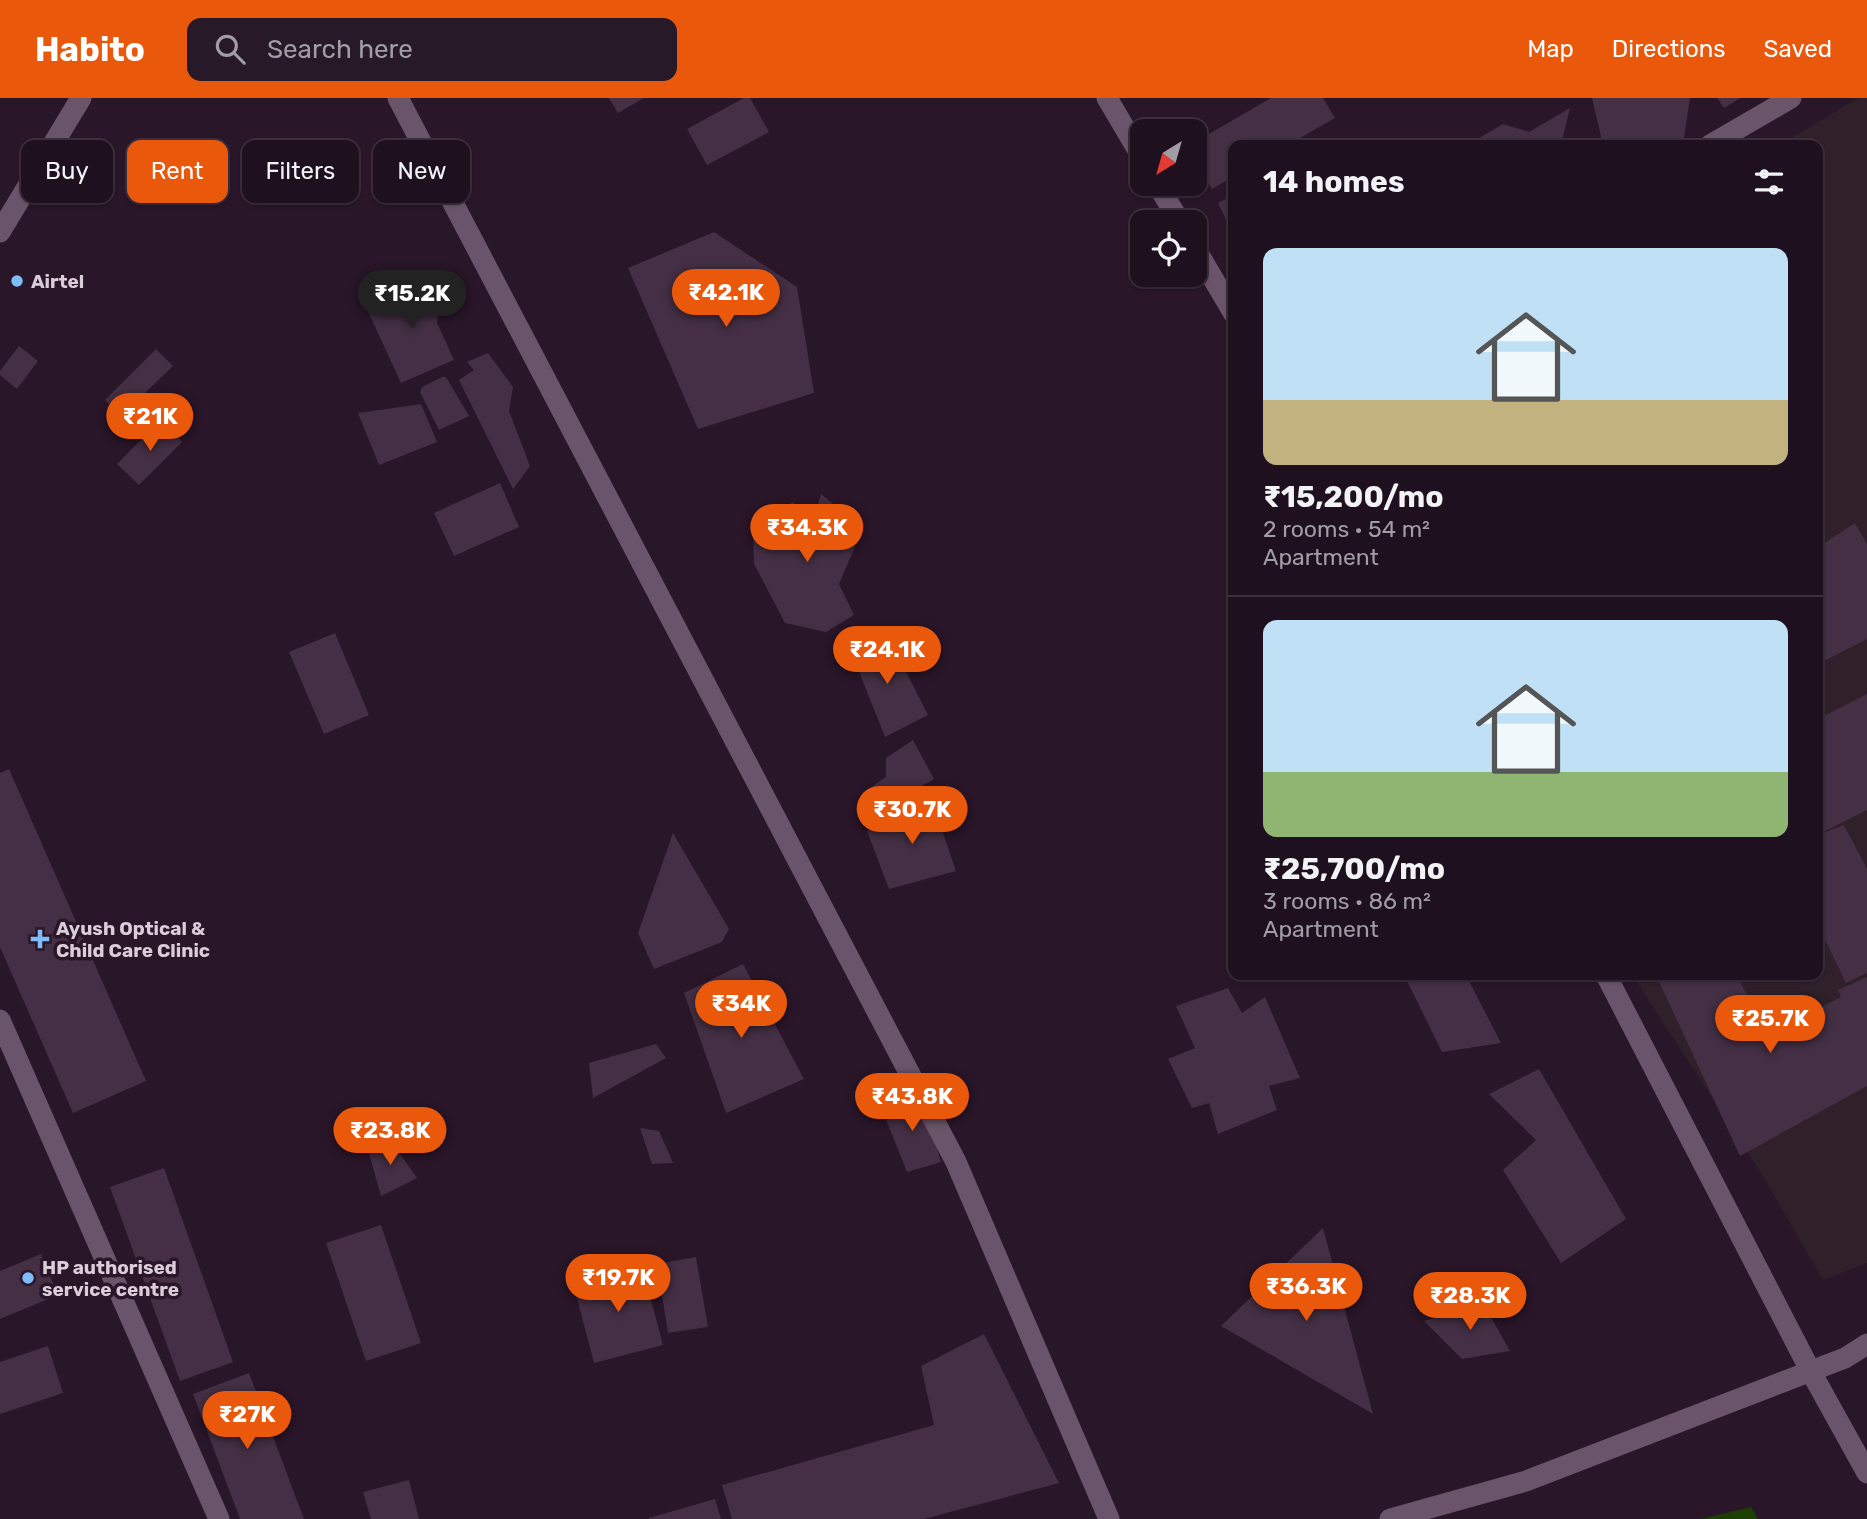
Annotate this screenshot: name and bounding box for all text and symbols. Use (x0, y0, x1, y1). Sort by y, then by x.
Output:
search box (187, 18, 677, 81)
text: Habito (35, 30, 145, 69)
icon: search (211, 30, 249, 68)
text: Search here (267, 34, 413, 65)
text: Map (1527, 35, 1574, 63)
text: Directions (1612, 35, 1725, 63)
text: Saved (1763, 35, 1832, 63)
north arrow (1130, 119, 1208, 196)
map controls (1130, 119, 1207, 287)
chip: Buy (21, 140, 113, 203)
chip: Rent (127, 140, 228, 203)
chip: Filters (242, 140, 359, 203)
chip: New (373, 140, 470, 203)
icon: filters (1750, 163, 1788, 201)
text: 14 homes (1263, 164, 1405, 200)
button: locate (1130, 210, 1207, 287)
place label: Airtel (31, 270, 84, 293)
pin: ₹42.1K (669, 270, 783, 329)
pin: ₹15.2K (355, 271, 469, 330)
marker: Airtel (9, 273, 25, 289)
text: ₹42.1K (688, 278, 764, 306)
text: ₹15.2K (374, 279, 450, 307)
icon: home (1463, 294, 1589, 420)
pin: ₹21K (109, 394, 191, 453)
text: ₹21K (122, 402, 178, 430)
text: ₹15,200/mo (1263, 479, 1444, 515)
pin: ₹34.3K (750, 504, 864, 564)
text: ₹34.3K (766, 513, 848, 541)
text: 2 rooms · 54 m² (1263, 515, 1430, 543)
text: Apartment (1263, 543, 1379, 571)
pin: ₹24.1K (830, 626, 944, 686)
text: ₹24.1K (849, 635, 925, 663)
icon: home (1463, 666, 1589, 792)
pin: ₹30.7K (855, 786, 969, 846)
text: ₹30.7K (873, 795, 951, 823)
text: ₹25,700/mo (1263, 851, 1445, 887)
text: 3 rooms · 86 m² (1263, 887, 1431, 915)
text: Apartment (1263, 915, 1379, 943)
place label: Ayush Optical & Child Care Clinic (56, 917, 210, 962)
marker: Ayush Optical & Child Care Clinic (30, 929, 50, 949)
pin: ₹34K (700, 981, 782, 1040)
text: ₹34K (711, 989, 771, 1017)
pin: ₹25.7K (1713, 996, 1827, 1055)
text: ₹25.7K (1731, 1004, 1809, 1032)
pin: ₹43.8K (855, 1074, 969, 1133)
text: ₹43.8K (871, 1082, 953, 1110)
pin: ₹23.8K (333, 1108, 447, 1167)
text: ₹23.8K (349, 1116, 431, 1144)
pin: ₹19.7K (561, 1254, 675, 1314)
place label: HP authorised service centre (42, 1256, 179, 1301)
text: ₹19.7K (581, 1263, 655, 1291)
pin: ₹36.3K (1249, 1264, 1363, 1323)
marker: HP authorised service centre (20, 1270, 36, 1286)
text: ₹36.3K (1266, 1272, 1346, 1300)
pin: ₹28.3K (1413, 1272, 1527, 1332)
text: ₹28.3K (1429, 1281, 1511, 1309)
pin: ₹27K (206, 1392, 288, 1451)
text: ₹27K (218, 1400, 276, 1428)

